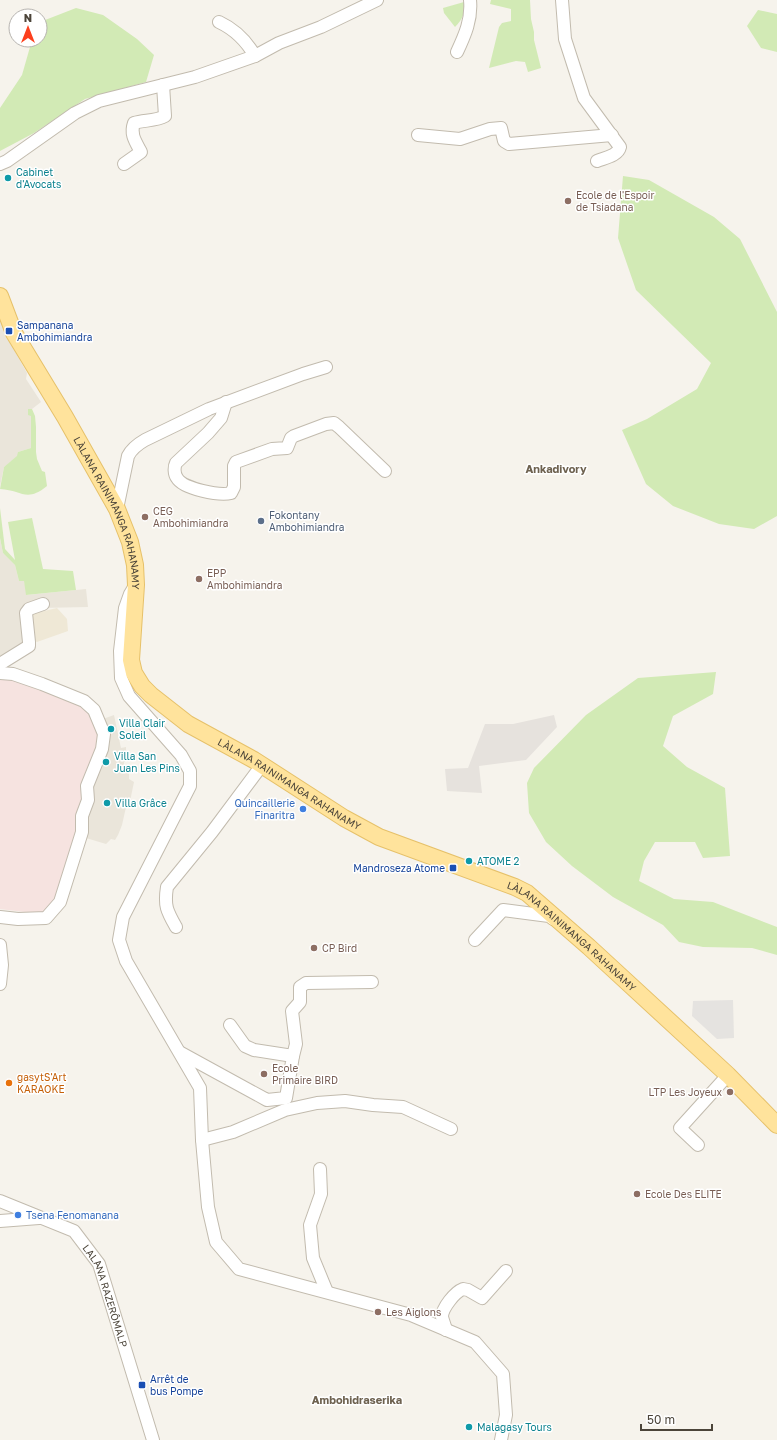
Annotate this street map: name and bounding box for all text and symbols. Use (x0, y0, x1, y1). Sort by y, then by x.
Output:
north arrow (8, 8, 48, 48)
text: N (24, 11, 32, 24)
place label: Cabinet d'Avocats (16, 166, 61, 190)
marker: Cabinet d'Avocats (3, 173, 13, 183)
place label: Ecole de l'Espoir de Tsiadana (576, 189, 655, 213)
marker: Ecole de l'Espoir de Tsiadana (563, 196, 573, 206)
place label: Sampanana Ambohimiandra (17, 319, 92, 343)
marker: Sampanana Ambohimiandra (4, 326, 14, 336)
street label: LÀLANA RAINIMANGA RAHANAMY (71, 434, 142, 590)
district label: Ankadivory (525, 462, 587, 475)
place label: CEG Ambohimiandra (153, 505, 228, 529)
place label: Fokontany Ambohimiandra (269, 509, 344, 533)
marker: CEG Ambohimiandra (140, 512, 150, 522)
marker: Fokontany Ambohimiandra (256, 516, 266, 526)
place label: EPP Ambohimiandra (207, 567, 282, 591)
marker: EPP Ambohimiandra (194, 574, 204, 584)
place label: Villa Clair Soleil (119, 717, 165, 741)
marker: Villa Clair Soleil (106, 724, 116, 734)
street label: LÀLANA RAINIMANGA RAHANAMY (216, 736, 364, 832)
place label: Villa San Juan Les Pins (114, 750, 180, 774)
marker: Villa San Juan Les Pins (101, 757, 111, 767)
place label: Villa Grâce (115, 797, 167, 809)
place label: Quincaillerie Finaritra (234, 797, 295, 821)
marker: Villa Grâce (102, 798, 112, 808)
marker: Quincaillerie Finaritra (298, 804, 308, 814)
place label: ATOME 2 (477, 855, 520, 867)
marker: ATOME 2 (464, 856, 474, 866)
place label: Mandroseza Atome (353, 862, 445, 874)
marker: Mandroseza Atome (448, 863, 458, 873)
street label: LÀLANA RAINIMANGA RAHANAMY (506, 879, 639, 994)
place label: CP Bird (322, 942, 357, 954)
marker: CP Bird (309, 943, 319, 953)
place label: Ecole Primaire BIRD (272, 1062, 338, 1086)
marker: Ecole Primaire BIRD (259, 1069, 269, 1079)
place label: gasytS'Art KARAOKE (17, 1071, 67, 1095)
marker: gasytS'Art KARAOKE (4, 1078, 14, 1088)
place label: LTP Les Joyeux (649, 1086, 722, 1098)
marker: LTP Les Joyeux (725, 1087, 735, 1097)
place label: Ecole Des ELITE (645, 1188, 722, 1200)
marker: Ecole Des ELITE (632, 1189, 642, 1199)
place label: Tsena Fenomanana (26, 1209, 119, 1221)
marker: Tsena Fenomanana (13, 1210, 23, 1220)
street label: LALANA RAZERÔMALP (80, 1242, 130, 1349)
place label: Les Aiglons (386, 1306, 441, 1318)
marker: Les Aiglons (373, 1307, 383, 1317)
place label: Arrêt de bus Pompe (150, 1373, 203, 1397)
marker: Arrêt de bus Pompe (137, 1380, 147, 1390)
district label: Ambohidraserika (312, 1393, 402, 1406)
scale bar (641, 1406, 712, 1432)
text: 50 m (647, 1412, 675, 1427)
place label: Malagasy Tours (477, 1421, 552, 1433)
marker: Malagasy Tours (464, 1422, 474, 1432)

